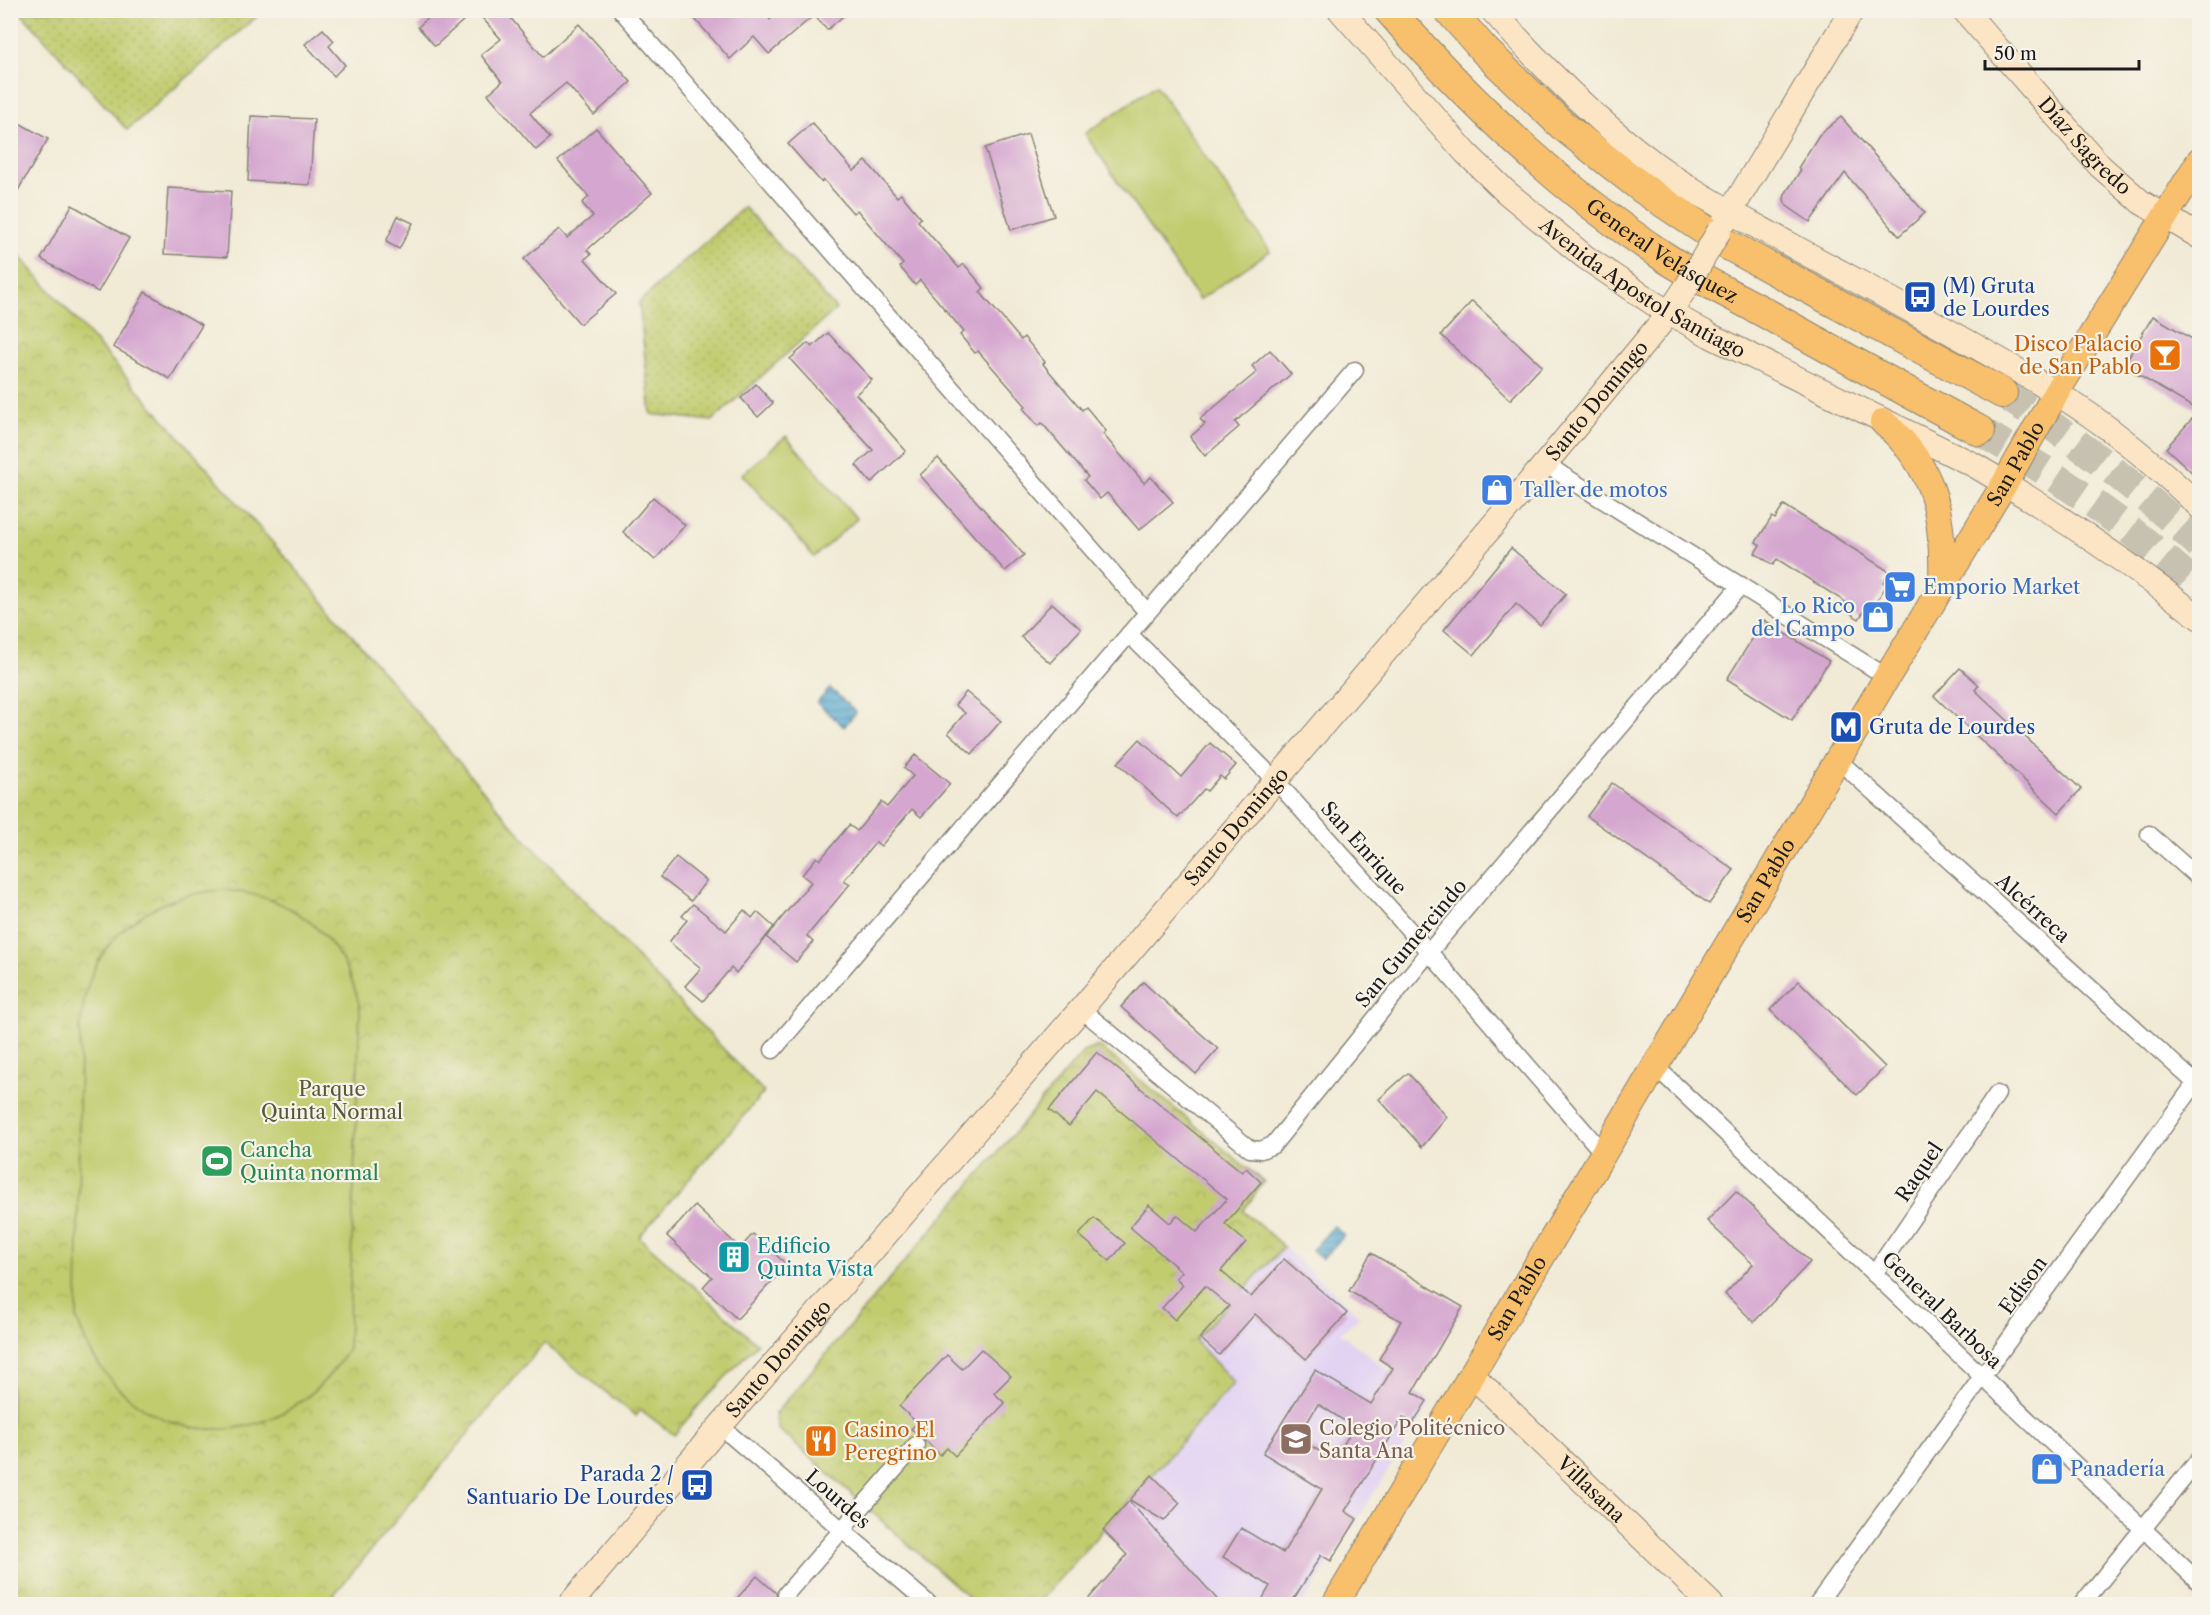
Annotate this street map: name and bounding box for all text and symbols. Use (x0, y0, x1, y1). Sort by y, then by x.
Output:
scale bar (1985, 33, 2140, 71)
text: 50 m (1994, 43, 2037, 65)
street label: Díaz Sagredo (2033, 92, 2136, 200)
street label: General Velásquez (1582, 193, 1742, 308)
street label: Avenida Apostol Santiago (1534, 212, 1749, 363)
place label: (M) Gruta de Lourdes (1943, 274, 2050, 321)
bus stop icon: (M) Gruta de Lourdes (1902, 279, 1938, 315)
place label: Disco Palacio de San Pablo (2014, 332, 2142, 379)
street label: Santo Domingo (1541, 336, 1653, 466)
bar icon: Disco Palacio de San Pablo (2147, 337, 2183, 373)
street label: San Pablo (1982, 417, 2049, 511)
shop icon: Taller de motos (1479, 472, 1515, 508)
place label: Taller de motos (1520, 478, 1668, 502)
supermarket icon: Emporio Market (1882, 569, 1918, 605)
place label: Emporio Market (1923, 575, 2080, 599)
place label: Lo Rico del Campo (1751, 594, 1855, 641)
shop icon: Lo Rico del Campo (1860, 599, 1896, 635)
metro station icon: Gruta de Lourdes (1828, 709, 1864, 745)
place label: Gruta de Lourdes (1869, 715, 2035, 739)
street label: Santo Domingo (1179, 762, 1294, 891)
street label: San Enrique (1316, 797, 1412, 899)
street label: San Pablo (1731, 834, 1800, 927)
street label: Alcérreca (1990, 868, 2075, 948)
street label: San Gumercindo (1350, 874, 1472, 1012)
park label: Parque Quinta Normal (261, 1077, 403, 1124)
place label: Cancha Quinta normal (240, 1138, 379, 1185)
street label: Raquel (1890, 1138, 1948, 1206)
sports icon: Cancha Quinta normal (199, 1143, 235, 1179)
place label: Edificio Quinta Vista (757, 1234, 874, 1281)
building icon: Edificio Quinta Vista (716, 1239, 752, 1275)
street label: General Barbosa (1877, 1247, 2007, 1374)
street label: Edison (1994, 1251, 2052, 1319)
street label: San Pablo (1483, 1252, 1552, 1345)
street label: Santo Domingo (721, 1295, 836, 1422)
place label: Colegio Politécnico Santa Ana (1319, 1416, 1505, 1463)
place label: Casino El Peregrino (844, 1418, 937, 1465)
school or university icon: Colegio Politécnico Santa Ana (1278, 1421, 1314, 1457)
restaurant icon: Casino El Peregrino (803, 1423, 839, 1459)
street label: Villasana (1551, 1450, 1631, 1528)
shop icon: Panadería (2029, 1451, 2065, 1487)
place label: Panadería (2070, 1457, 2165, 1481)
place label: Parada 2 / Santuario De Lourdes (466, 1462, 674, 1509)
street label: Lourdes (801, 1464, 875, 1534)
bus stop icon: Parada 2 / Santuario De Lourdes (679, 1467, 715, 1503)

